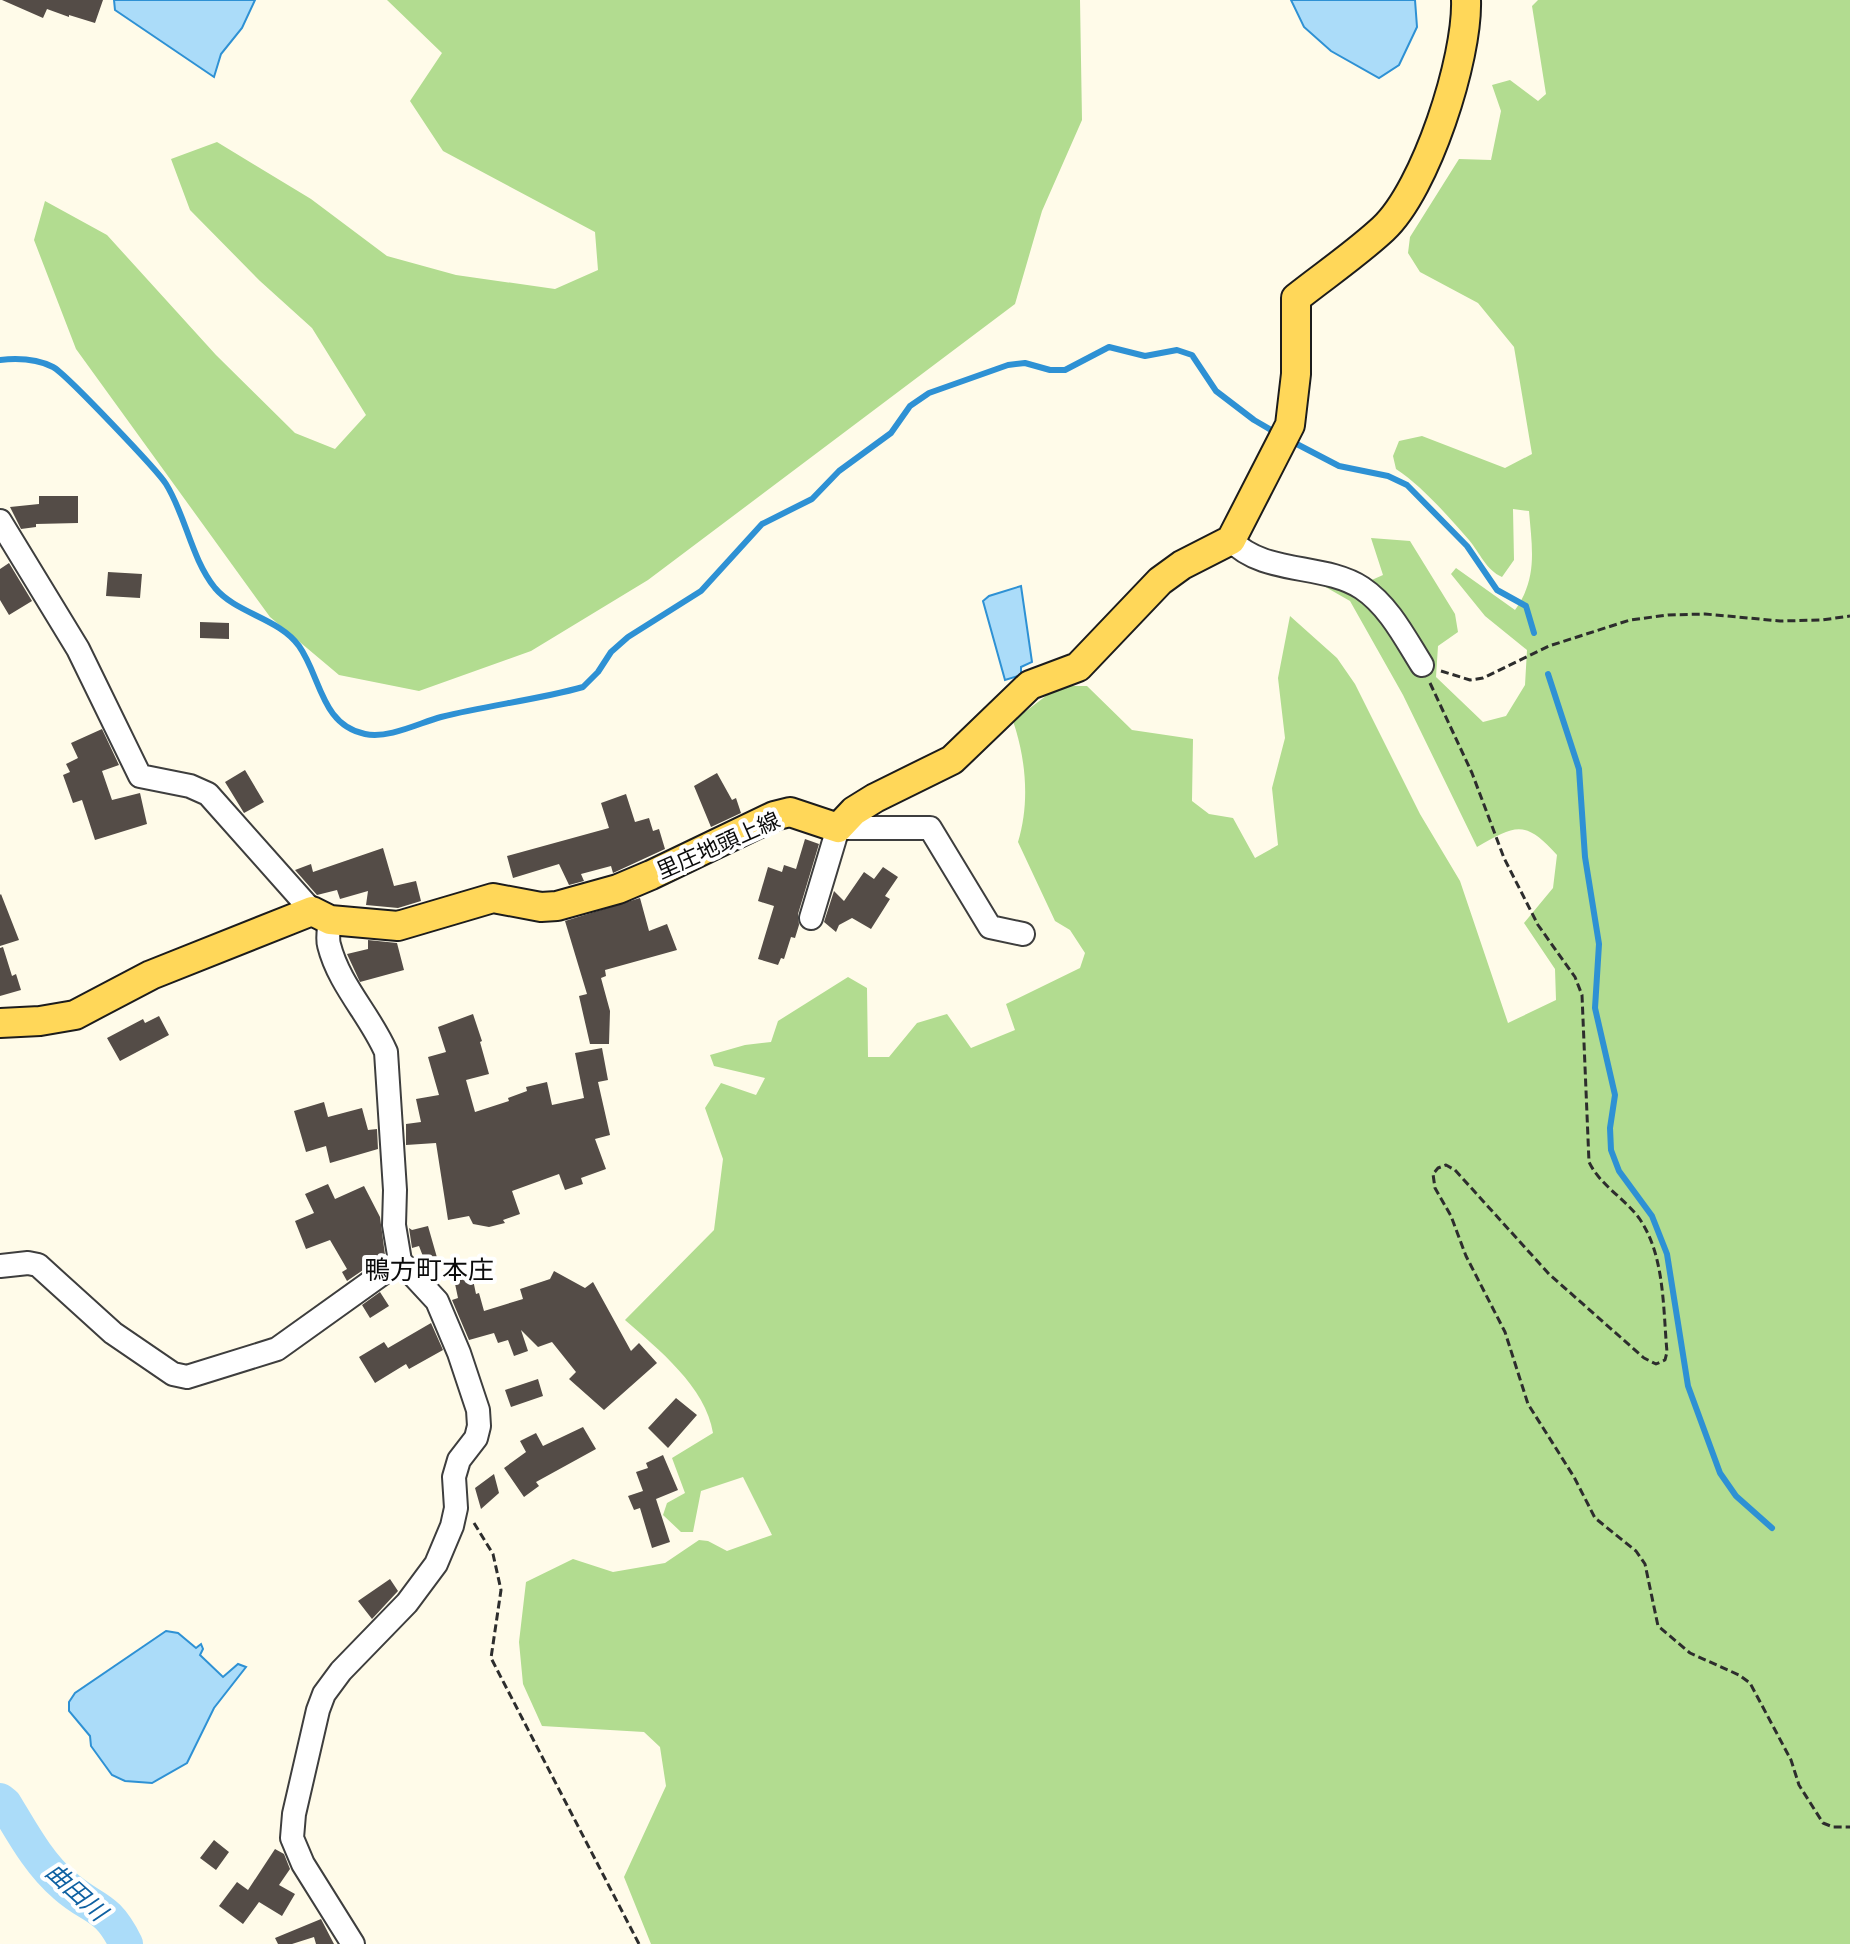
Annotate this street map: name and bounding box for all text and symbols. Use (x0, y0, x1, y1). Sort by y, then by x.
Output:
street label: 里庄地頭上線 (651, 804, 784, 885)
district label: 鴨方町本庄 (364, 1251, 494, 1286)
water label: 曲田川 (40, 1855, 117, 1929)

